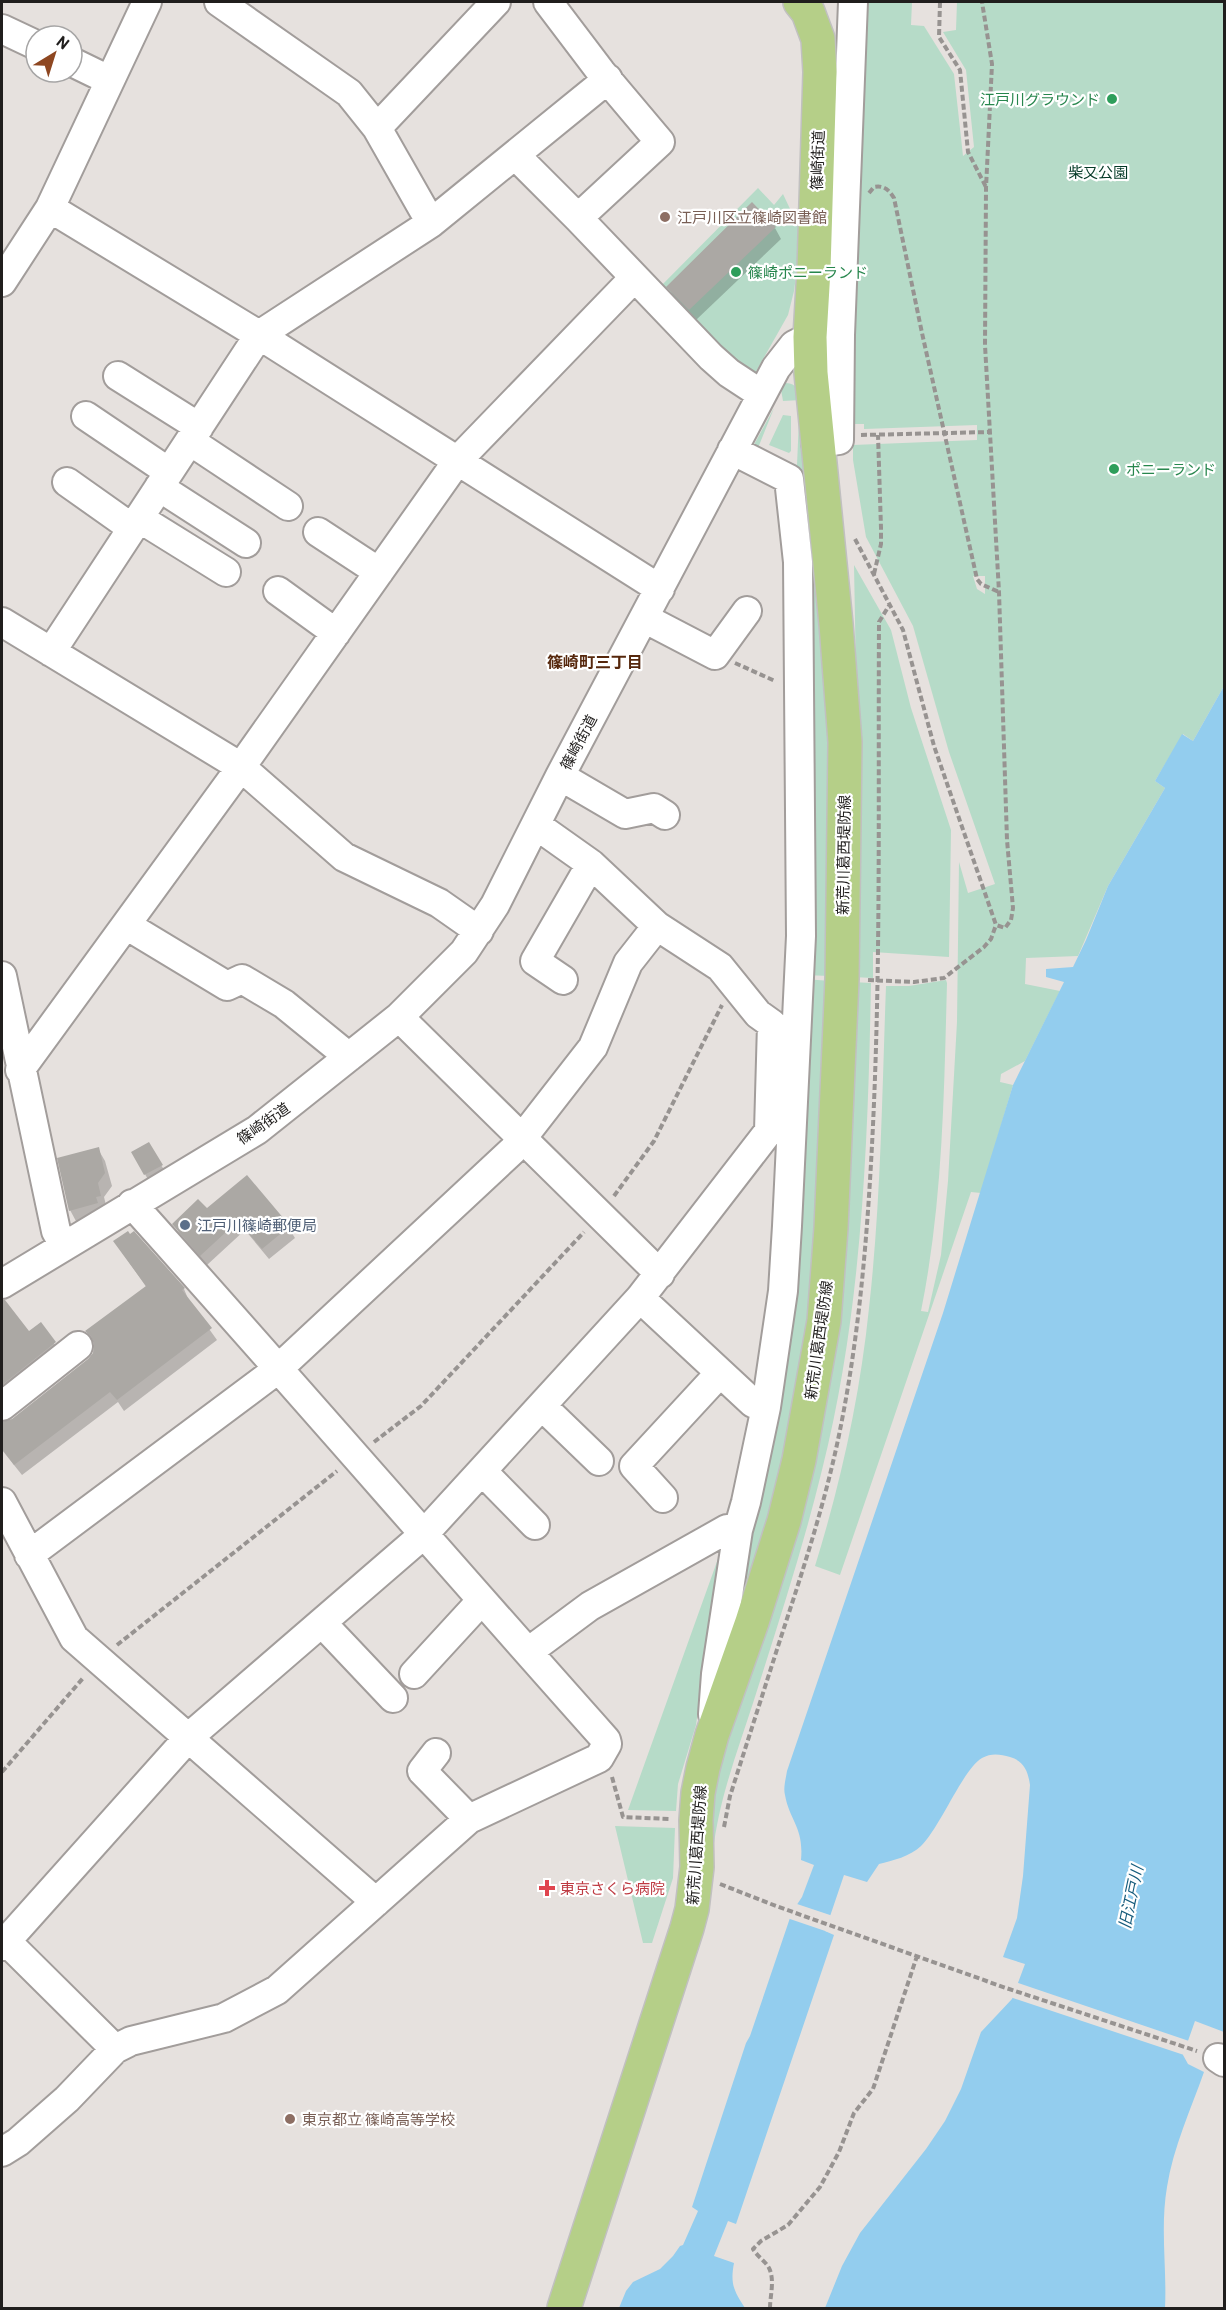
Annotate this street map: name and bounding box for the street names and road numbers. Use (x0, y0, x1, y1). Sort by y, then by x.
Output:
street label: 篠崎街道 (807, 130, 827, 190)
street label: 篠崎街道 (556, 711, 600, 773)
street label: 新荒川葛西堤防線 (833, 795, 853, 915)
street label: 篠崎街道 (233, 1098, 293, 1148)
street label: 新荒川葛西堤防線 (801, 1279, 835, 1401)
street label: 新荒川葛西堤防線 (683, 1785, 709, 1905)

